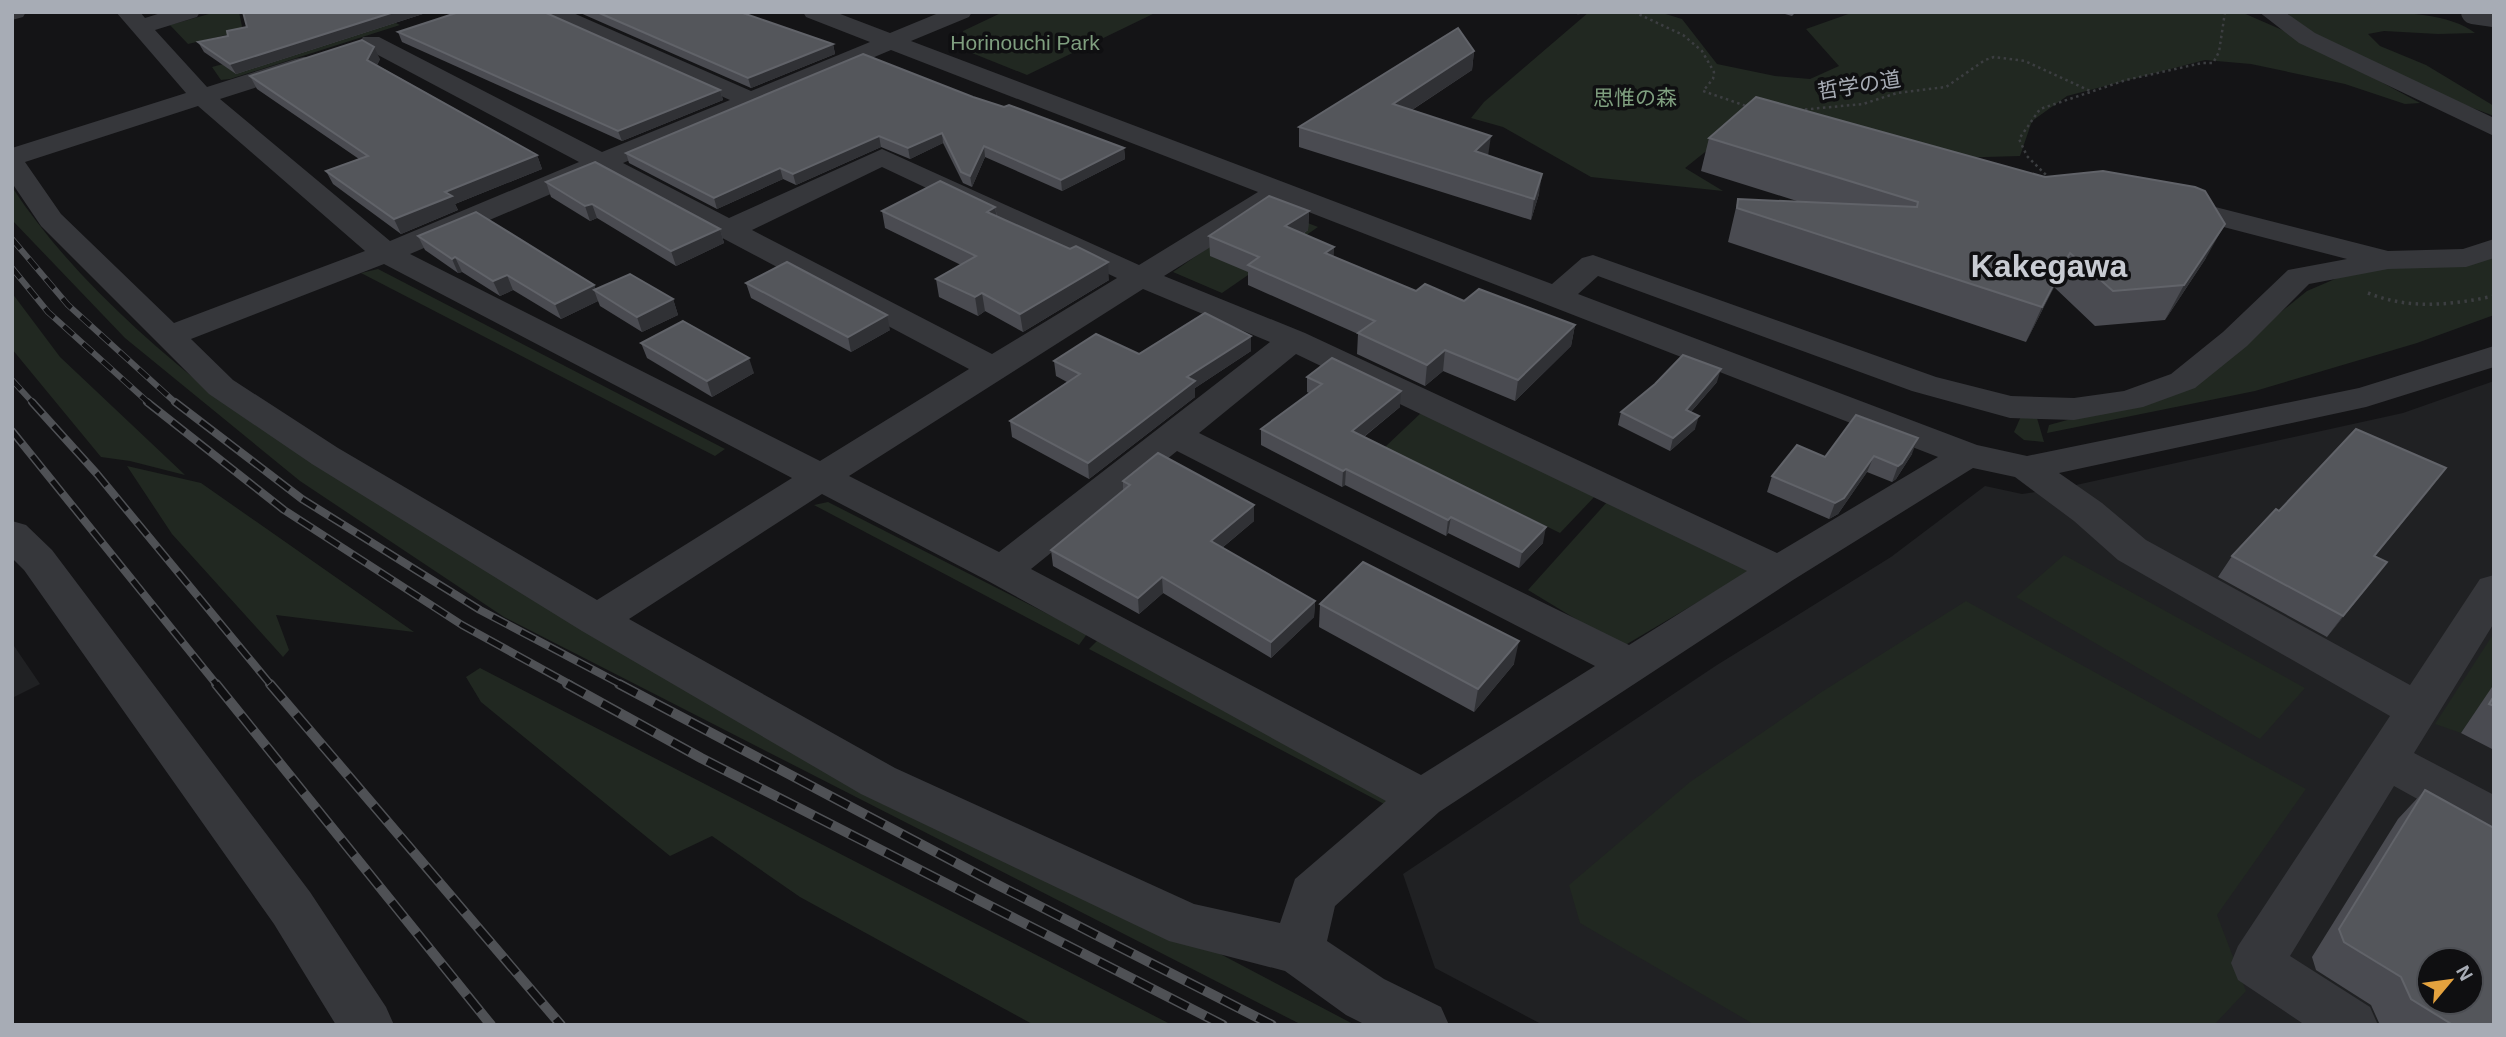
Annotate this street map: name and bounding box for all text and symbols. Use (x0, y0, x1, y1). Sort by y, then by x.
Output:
park label: Horinouchi Park (950, 31, 1100, 54)
street label: 哲学の道 (1816, 67, 1902, 103)
park label: 思惟の森 (1593, 86, 1677, 109)
district label: Kakegawa (1971, 248, 2127, 284)
north arrow (2415, 946, 2485, 1016)
text: N (2452, 962, 2477, 984)

